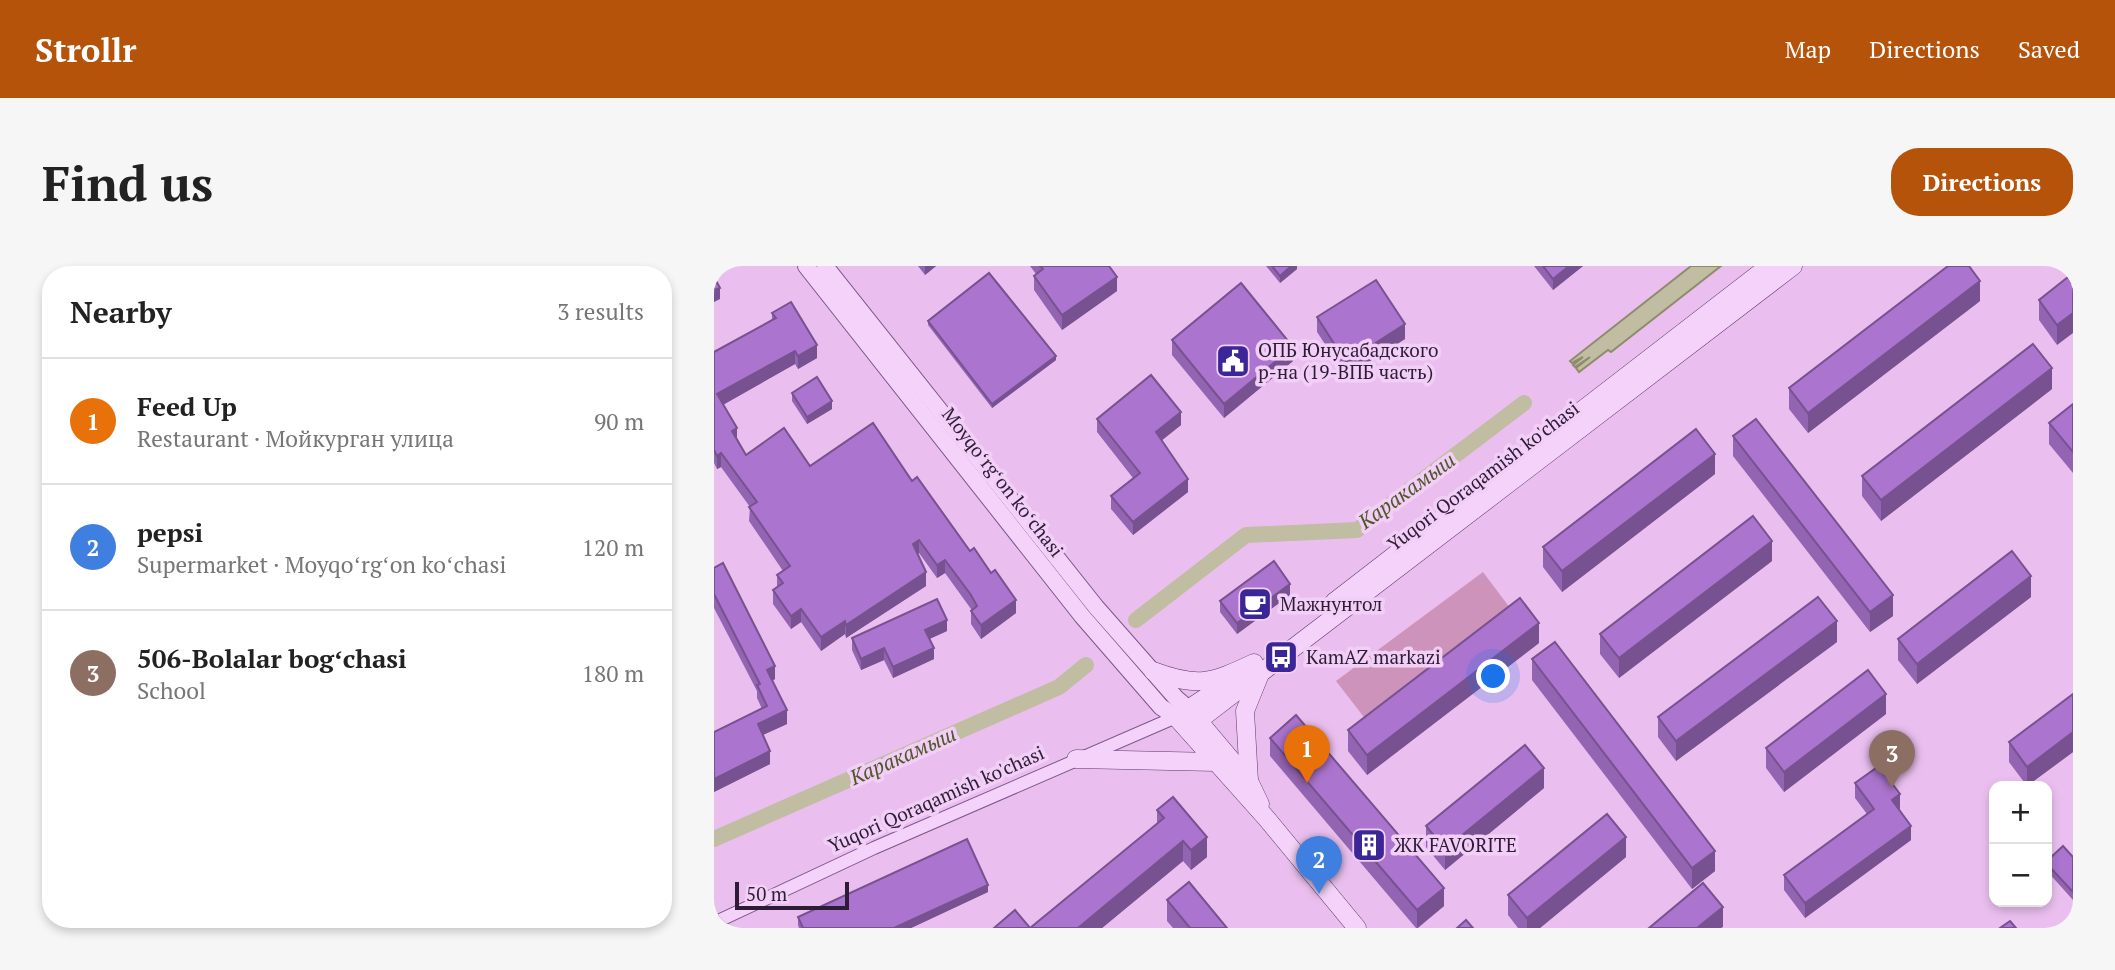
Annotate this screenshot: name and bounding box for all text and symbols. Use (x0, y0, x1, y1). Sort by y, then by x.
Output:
text: Strollr (35, 28, 137, 71)
text: Map (1785, 33, 1831, 65)
text: Directions (1869, 33, 1980, 65)
text: Saved (2018, 33, 2080, 65)
button: Directions (1891, 148, 2073, 216)
text: Find us (42, 150, 213, 215)
text: Nearby (70, 292, 172, 332)
text: 3 results (557, 296, 644, 327)
place label: ОПБ Юнусабадского р-на (19-ВПБ часть) (1258, 337, 1438, 384)
public building icon: ОПБ Юнусабадского р-на (19-ВПБ часть) (1214, 342, 1252, 380)
text: Feed Up (137, 389, 237, 423)
street label: Yuqori Qoraqamish ko'chasi (1382, 395, 1584, 556)
street label: Moyqoʻrgʻon koʻchasi (937, 402, 1070, 562)
text: 1 (87, 406, 100, 437)
text: 90 m (594, 406, 644, 437)
text: Restaurant · Мойкурган улица (137, 423, 454, 454)
water label: Каракамыш (1351, 445, 1461, 535)
text: pepsi (137, 515, 203, 549)
text: 2 (87, 532, 100, 563)
text: 120 m (582, 532, 644, 563)
text: Supermarket · Moyqoʻrgʻon koʻchasi (137, 549, 506, 580)
cafe icon: Мажнунтол (1236, 585, 1274, 623)
place label: Мажнунтол (1280, 591, 1382, 616)
bus stop icon: KamAZ markazi (1262, 638, 1300, 676)
text: 506-Bolalar bogʻchasi (137, 641, 407, 675)
place label: KamAZ markazi (1306, 644, 1441, 669)
text: 3 (87, 658, 100, 689)
text: 180 m (582, 658, 644, 689)
your location (1476, 659, 1510, 693)
text: School (137, 675, 206, 706)
water label: Каракамыш (844, 719, 960, 791)
pin: 1 (1284, 725, 1330, 783)
pin: 3 (1869, 730, 1915, 788)
street label: Yuqori Qoraqamish ko'chasi (824, 740, 1048, 858)
map controls (1989, 781, 2052, 907)
button: + (1989, 781, 2052, 844)
building icon: ЖК FAVORITE (1350, 826, 1388, 864)
place label: ЖК FAVORITE (1394, 832, 1517, 857)
pin: 2 (1296, 836, 1342, 894)
button: − (1989, 844, 2052, 907)
scale bar (735, 879, 849, 911)
text: 50 m (746, 881, 787, 906)

